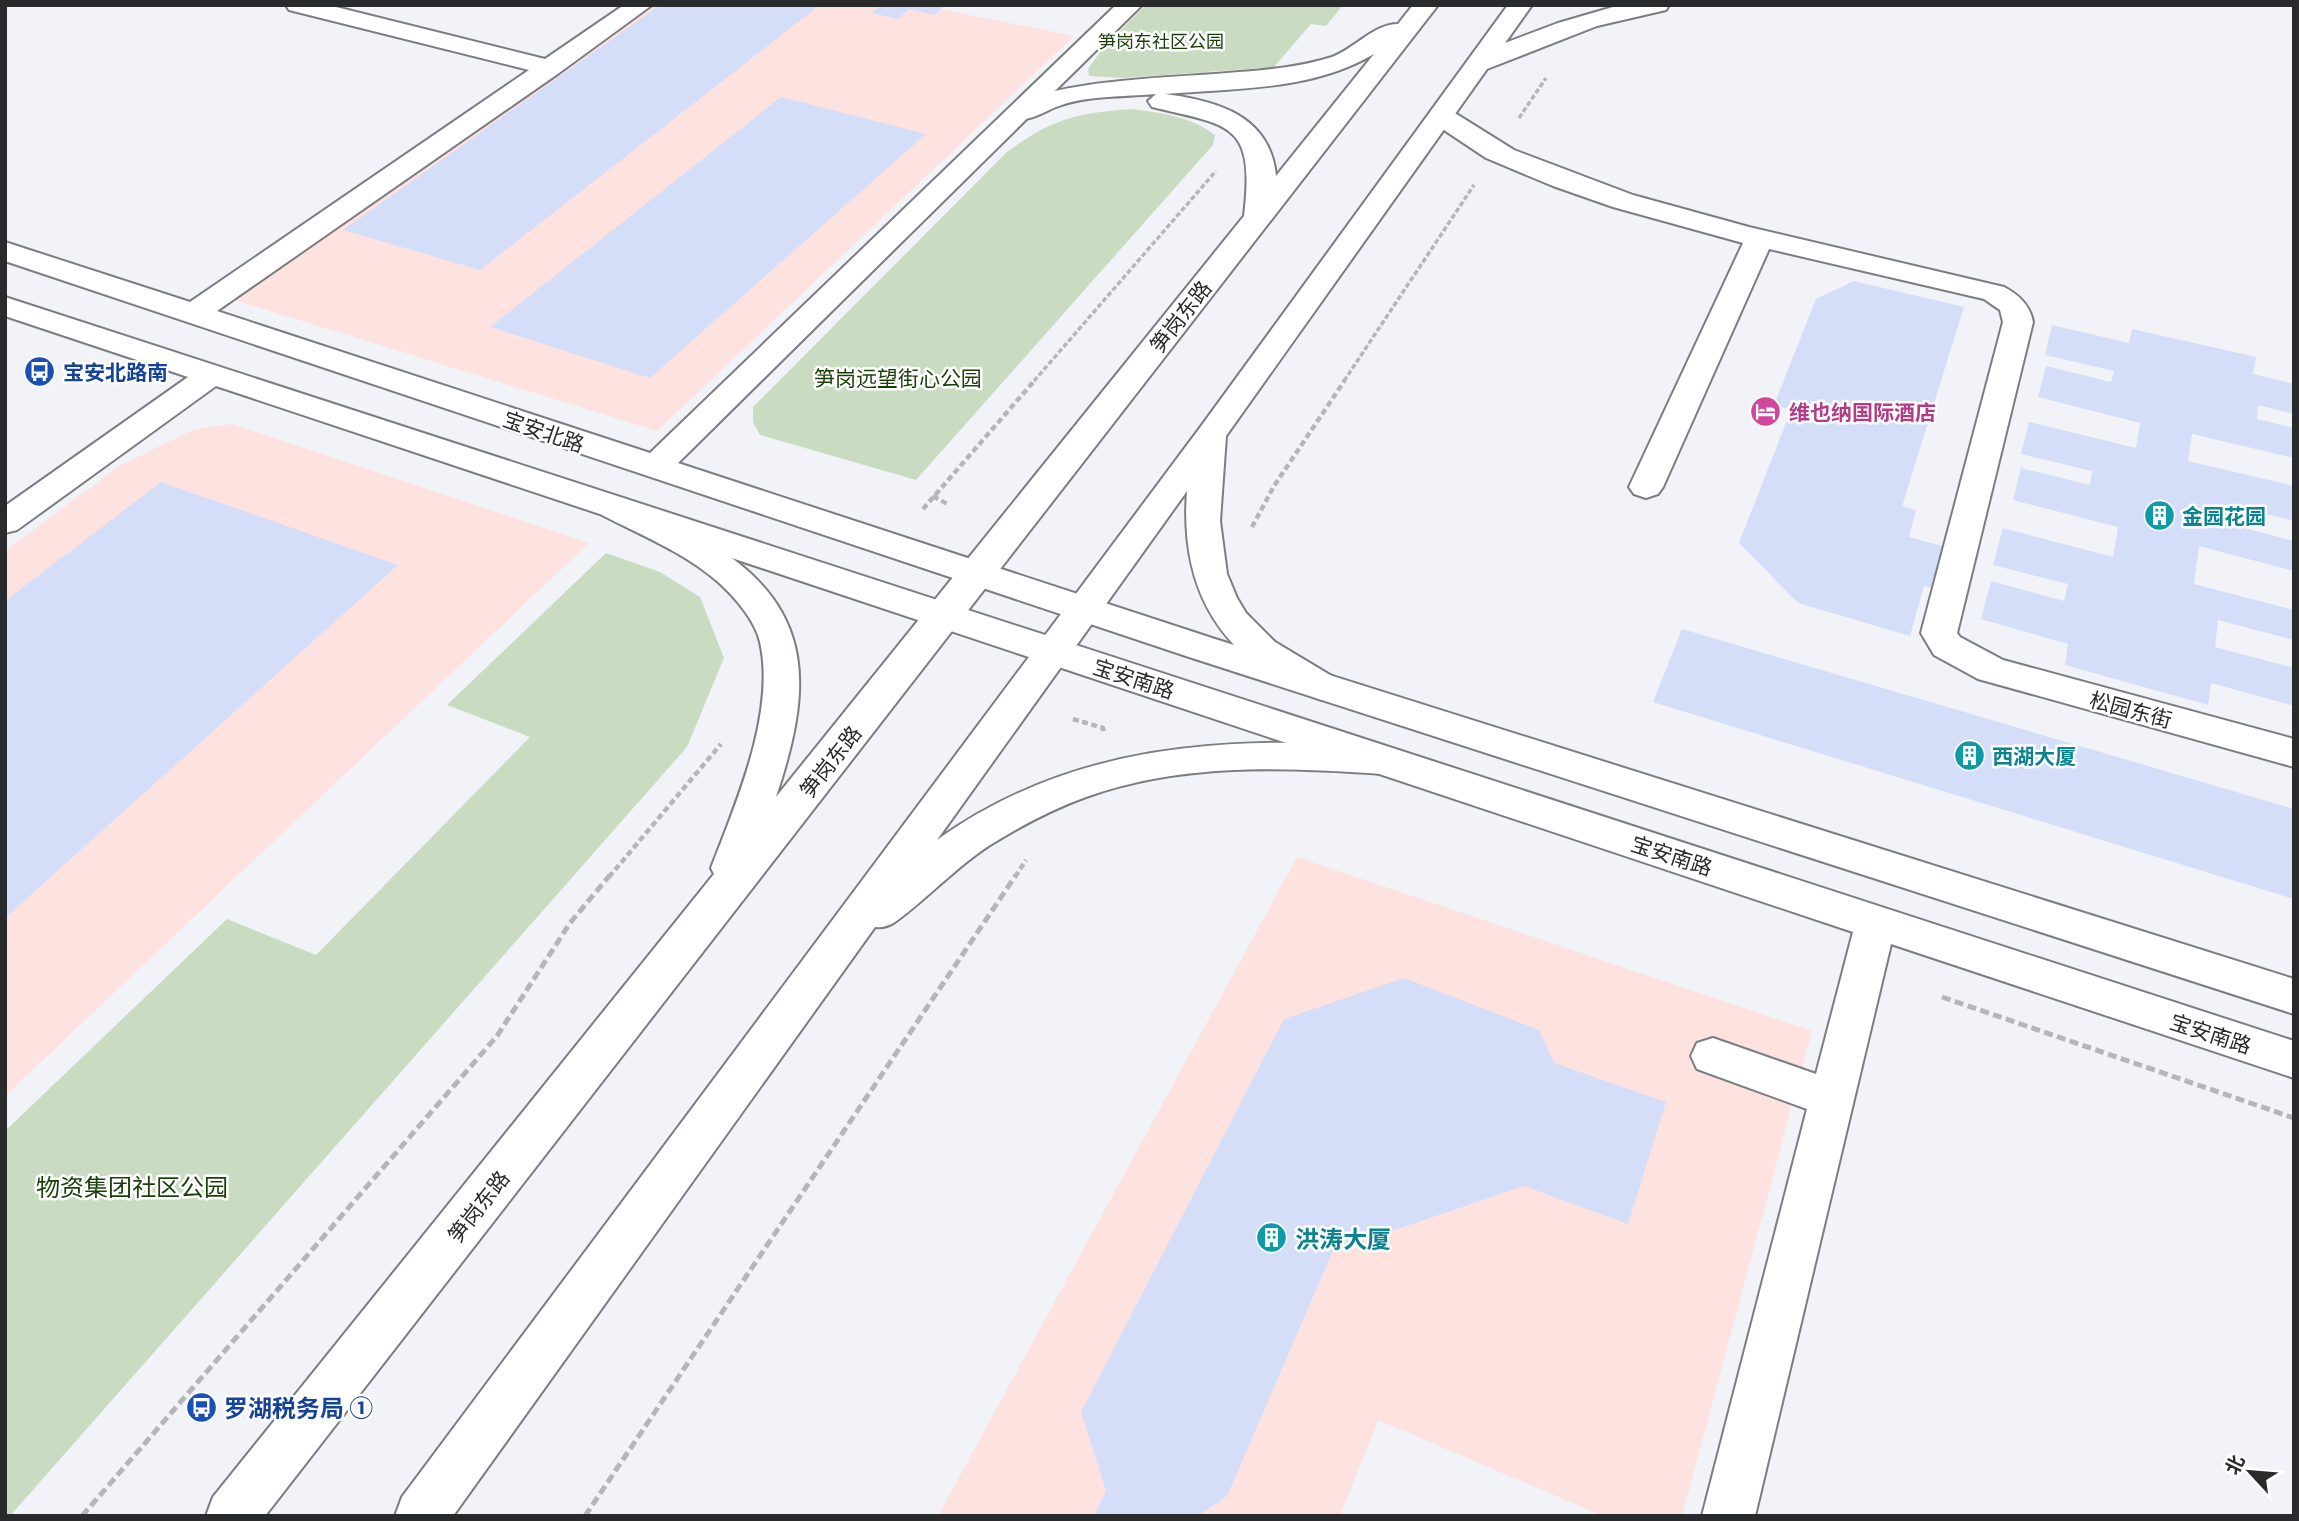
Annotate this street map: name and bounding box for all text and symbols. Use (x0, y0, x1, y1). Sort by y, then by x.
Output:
park label: 笋岗东社区公园 (1098, 30, 1224, 52)
street label: 笋岗东路 (1144, 275, 1216, 357)
bus stop icon: 宝安北路南 (23, 354, 57, 388)
place label: 宝安北路南 (63, 359, 168, 384)
park label: 笋岗远望街心公园 (814, 365, 982, 390)
hotel icon: 维也纳国际酒店 (1749, 394, 1783, 428)
place label: 维也纳国际酒店 (1789, 399, 1936, 424)
street label: 宝安北路 (500, 406, 588, 456)
building icon: 金园花园 (2142, 498, 2176, 532)
place label: 金园花园 (2182, 503, 2266, 528)
street label: 宝安南路 (1090, 653, 1178, 703)
street label: 松园东街 (2087, 686, 2175, 732)
street label: 笋岗东路 (794, 720, 866, 802)
building icon: 西湖大厦 (1952, 738, 1986, 772)
place label: 西湖大厦 (1992, 743, 2076, 768)
street label: 宝安南路 (1628, 830, 1716, 880)
street label: 宝安南路 (2167, 1008, 2255, 1058)
street label: 笋岗东路 (442, 1165, 514, 1247)
park label: 物资集团社区公园 (36, 1172, 228, 1201)
building icon: 洪涛大厦 (1255, 1221, 1289, 1255)
place label: 洪涛大厦 (1295, 1224, 1391, 1253)
bus stop icon: 罗湖税务局 ① (184, 1390, 218, 1424)
place label: 罗湖税务局 ① (224, 1393, 373, 1422)
north arrow (2215, 1437, 2285, 1507)
text: 北 (2220, 1451, 2249, 1478)

